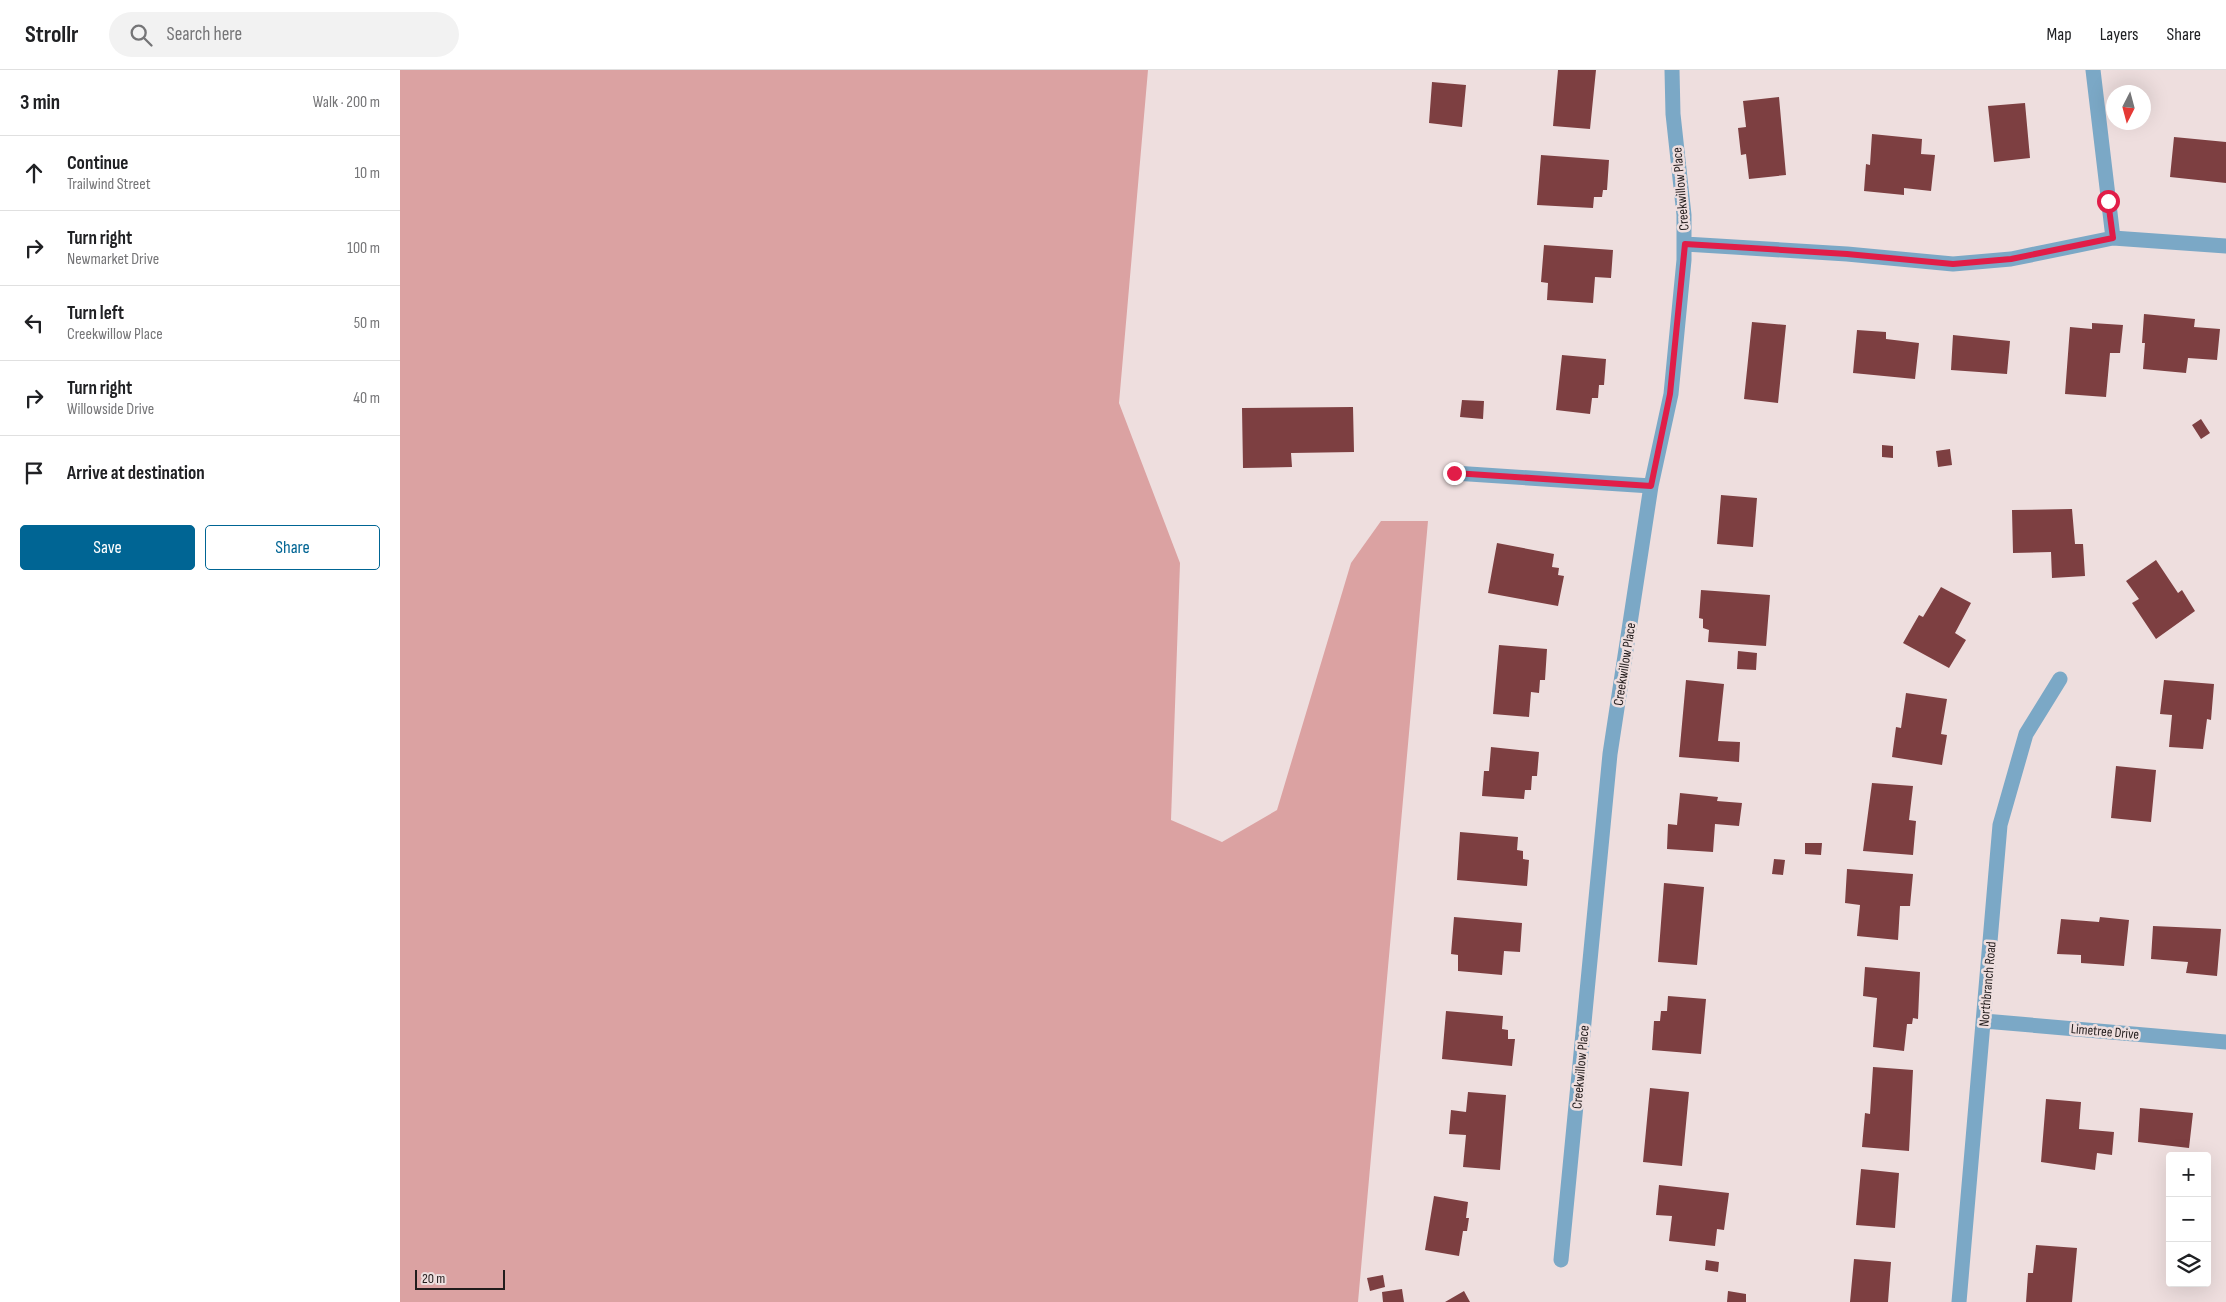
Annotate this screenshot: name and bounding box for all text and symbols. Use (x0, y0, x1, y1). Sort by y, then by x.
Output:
search box (109, 12, 459, 57)
text: Strollr (25, 20, 79, 49)
icon: search (127, 21, 155, 49)
text: Search here (167, 23, 242, 46)
text: Map (2047, 24, 2072, 45)
text: Layers (2100, 24, 2139, 45)
text: Share (2167, 24, 2201, 45)
north arrow (2106, 85, 2151, 130)
text: 3 min (20, 90, 60, 115)
text: Walk · 200 m (313, 93, 380, 112)
street label: Creekwillow Place (1668, 147, 1693, 231)
text: Continue (67, 152, 128, 175)
icon: ahead (20, 159, 48, 187)
text: 10 m (354, 164, 380, 183)
text: Trailwind Street (67, 175, 151, 194)
route start (2097, 190, 2120, 213)
text: Turn right (67, 227, 132, 250)
icon: right (20, 234, 48, 262)
text: 100 m (347, 239, 380, 258)
text: Newmarket Drive (67, 250, 159, 269)
text: Turn left (67, 302, 124, 325)
icon: left (20, 309, 48, 337)
text: 50 m (354, 314, 380, 333)
text: Creekwillow Place (67, 325, 163, 344)
text: Turn right (67, 377, 132, 400)
icon: right (20, 384, 48, 412)
text: 40 m (353, 389, 380, 408)
text: Willowside Drive (67, 400, 154, 419)
icon: arrive (20, 459, 48, 487)
text: Arrive at destination (67, 462, 205, 485)
route end (1443, 462, 1466, 485)
button: Save (20, 525, 195, 570)
button: Share (205, 525, 380, 570)
street label: Creekwillow Place (1610, 621, 1639, 707)
street label: Northbranch Road (1975, 941, 2000, 1027)
street label: Limetree Drive (2070, 1020, 2140, 1043)
street label: Creekwillow Place (1568, 1025, 1593, 1109)
map controls (2166, 1152, 2211, 1287)
button: + (2166, 1152, 2211, 1197)
button: − (2166, 1197, 2211, 1242)
button: layers (2166, 1242, 2211, 1287)
scale bar (415, 1267, 505, 1290)
text: 20 m (422, 1270, 445, 1287)

